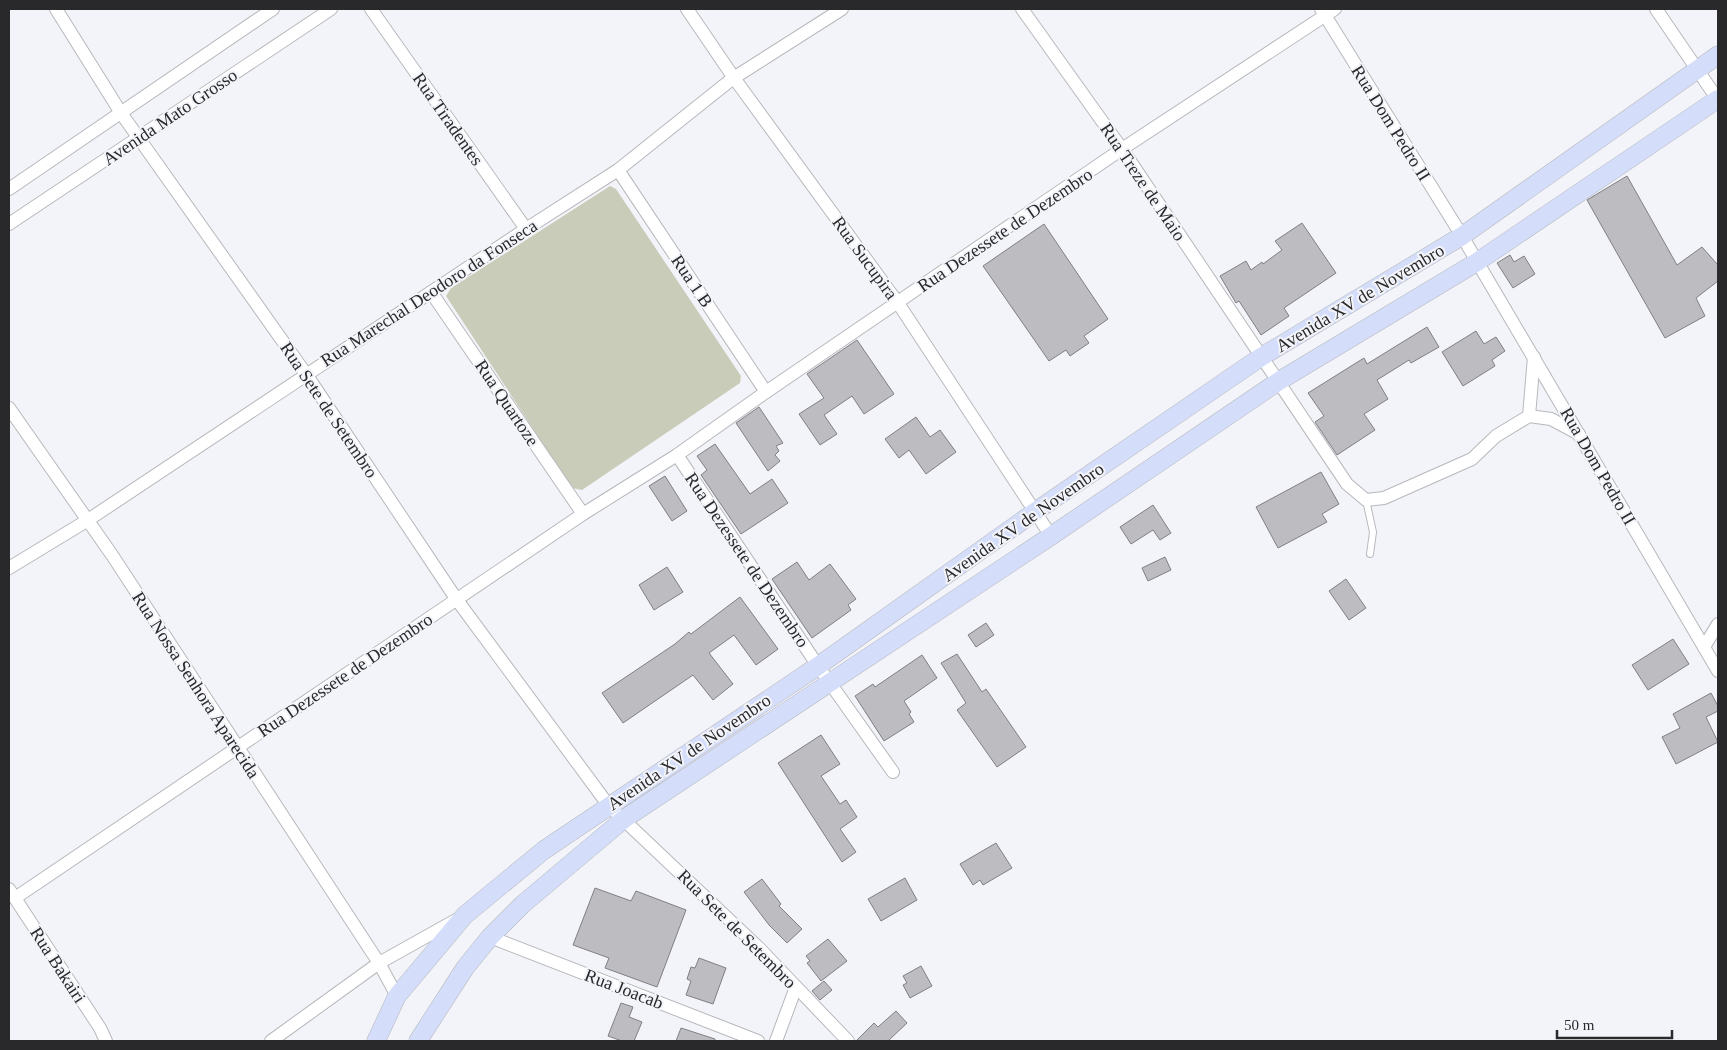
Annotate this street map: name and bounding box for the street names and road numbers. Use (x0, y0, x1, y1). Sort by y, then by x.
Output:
street label: Rua Dom Pedro II (1347, 62, 1435, 184)
street label: Avenida Mato Grosso (99, 65, 241, 169)
street label: Rua Tiradentes (409, 69, 487, 169)
street label: Rua Treze de Maio (1096, 119, 1190, 245)
street label: Rua Dezessete de Dezembro (914, 164, 1096, 296)
street label: Rua Sucupira (828, 213, 902, 303)
street label: Rua Marechal Deodoro da Fonseca (317, 215, 541, 371)
street label: Avenida XV de Novembro (1272, 240, 1448, 356)
street label: Rua 1 B (667, 251, 717, 311)
street label: Rua Sete de Setembro (276, 338, 382, 482)
street label: Rua Quartoze (471, 356, 543, 450)
street label: Rua Dom Pedro II (1556, 404, 1640, 528)
street label: Avenida XV de Novembro (938, 459, 1108, 585)
street label: Rua Dezessete de Dezembro (681, 469, 813, 651)
street label: Rua Nossa Senhora Aparecida (128, 588, 264, 782)
street label: Rua Dezessete de Dezembro (254, 609, 436, 741)
street label: Avenida XV de Novembro (603, 690, 775, 814)
street label: Rua Sete de Setembro (674, 866, 800, 992)
street label: Rua Bakairi (26, 923, 90, 1007)
street label: Rua Joacab (582, 965, 666, 1013)

